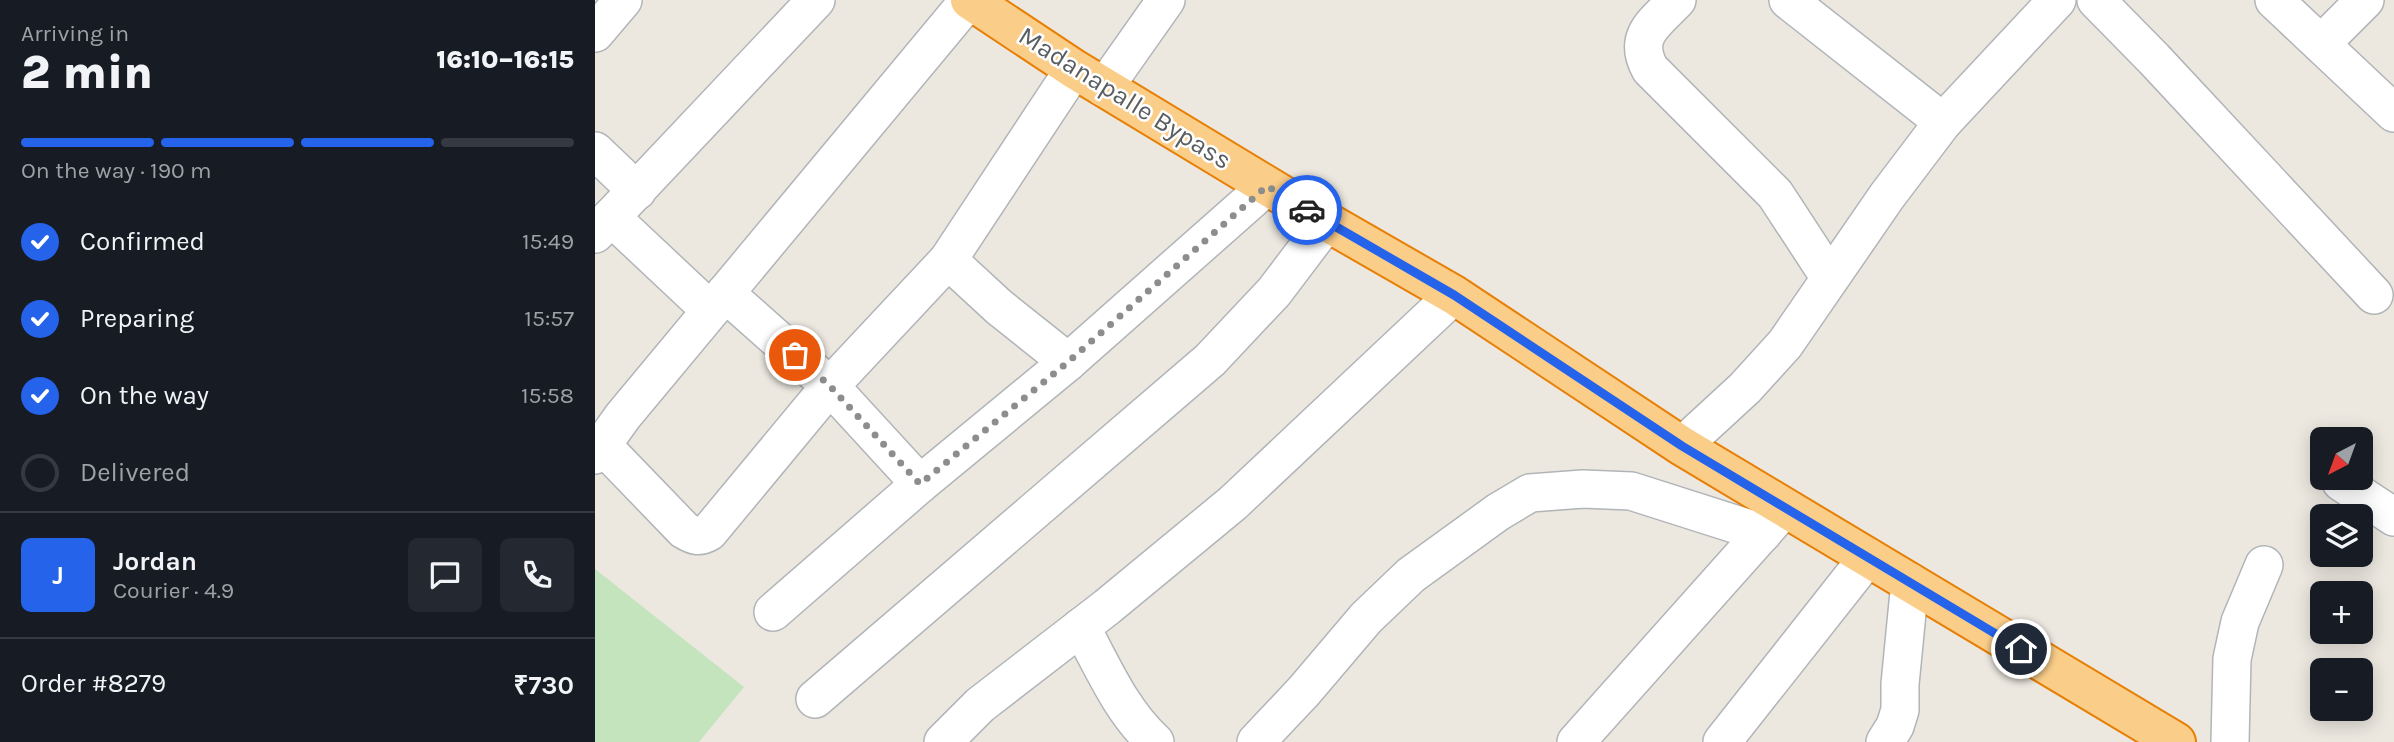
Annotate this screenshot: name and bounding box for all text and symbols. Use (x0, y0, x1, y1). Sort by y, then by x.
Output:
text: Arriving in (21, 20, 129, 47)
street label: Madanapalle Bypass (1013, 20, 1237, 176)
text: 16:10–16:15 (436, 44, 574, 75)
text: 2 min (21, 46, 153, 100)
text: On the way · 190 m (21, 157, 212, 184)
courier (1272, 175, 1342, 245)
icon: car (1288, 191, 1326, 229)
icon: check (21, 223, 59, 261)
text: Confirmed (80, 226, 205, 257)
text: 15:49 (522, 228, 574, 255)
icon: check (21, 300, 59, 338)
text: Preparing (80, 303, 194, 334)
text: 15:57 (524, 305, 574, 332)
pin (765, 325, 825, 385)
icon: bag (776, 336, 814, 374)
icon: check (21, 377, 59, 415)
text: On the way (80, 380, 209, 411)
text: 15:58 (521, 382, 574, 409)
north arrow (2310, 427, 2373, 490)
map controls (2310, 427, 2373, 721)
text: Delivered (80, 457, 190, 488)
button: layers (2310, 504, 2373, 567)
button: chat (408, 538, 482, 612)
button: phone (500, 538, 574, 612)
text: Jordan (113, 546, 197, 577)
text: J (52, 560, 64, 591)
text: Courier · 4.9 (113, 577, 234, 604)
button: + (2310, 581, 2373, 644)
pin (1991, 619, 2051, 679)
icon: home (2002, 630, 2040, 668)
button: − (2310, 658, 2373, 721)
text: Order #8279 (21, 668, 166, 699)
text: ₹730 (514, 670, 574, 701)

